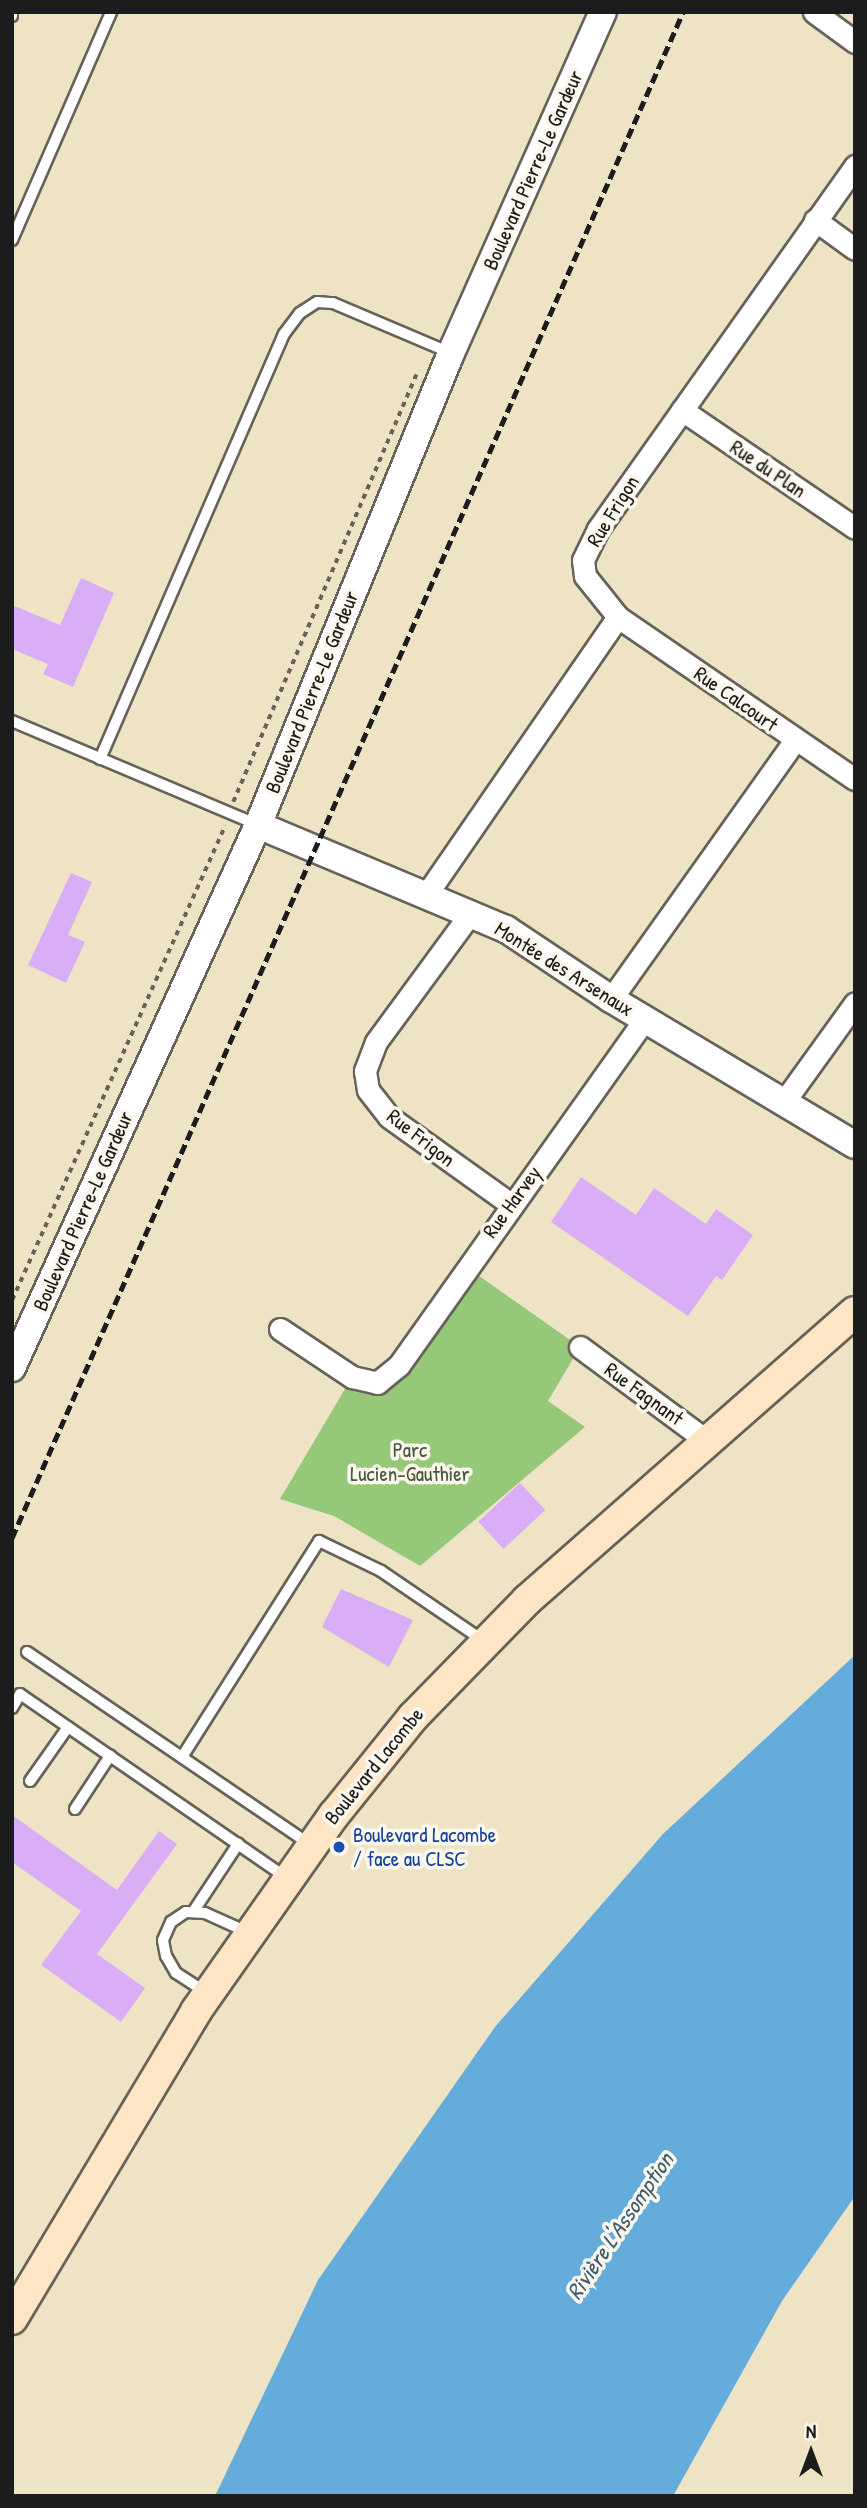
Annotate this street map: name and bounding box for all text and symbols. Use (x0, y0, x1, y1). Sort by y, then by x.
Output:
street label: Boulevard Pierre-Le Gardeur (478, 66, 588, 274)
street label: Rue du Plan (725, 435, 811, 503)
street label: Rue Frigon (581, 471, 645, 551)
street label: Boulevard Pierre-Le Gardeur (260, 587, 364, 797)
street label: Rue Calcourt (689, 661, 783, 737)
street label: Montée des Arsenaux (490, 916, 638, 1022)
street label: Rue Frigon (382, 1104, 460, 1172)
street label: Boulevard Pierre-Le Gardeur (28, 1107, 138, 1315)
street label: Rue Harvey (477, 1161, 547, 1243)
street label: Rue Fagnant (600, 1357, 688, 1431)
park label: Parc Lucien-Gauthier (350, 1437, 470, 1487)
street label: Boulevard Lacombe (319, 1702, 429, 1830)
place label: Boulevard Lacombe / face au CLSC (353, 1822, 496, 1872)
marker: Boulevard Lacombe / face au CLSC (331, 1839, 347, 1855)
water label: Rivière L'Assomption (561, 2147, 679, 2305)
north arrow (776, 2417, 846, 2487)
text: N (806, 2418, 816, 2444)

